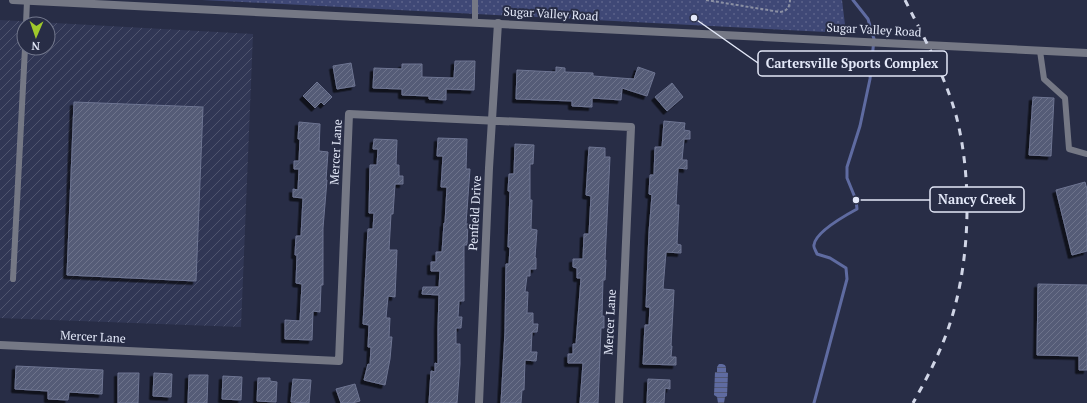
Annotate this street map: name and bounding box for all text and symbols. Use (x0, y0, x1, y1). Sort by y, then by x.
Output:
street label: Sugar Valley Road (503, 4, 599, 23)
north arrow (16, 16, 56, 56)
street label: Sugar Valley Road (826, 20, 922, 39)
text: N (31, 39, 40, 53)
callout: Cartersville Sports Complex (758, 51, 947, 76)
text: Cartersville Sports Complex (766, 54, 939, 72)
street label: Mercer Lane (326, 119, 345, 185)
street label: Penfield Drive (465, 175, 484, 251)
callout: Nancy Creek (930, 187, 1024, 212)
text: Nancy Creek (938, 190, 1016, 208)
street label: Mercer Lane (600, 289, 619, 355)
street label: Mercer Lane (60, 327, 126, 346)

